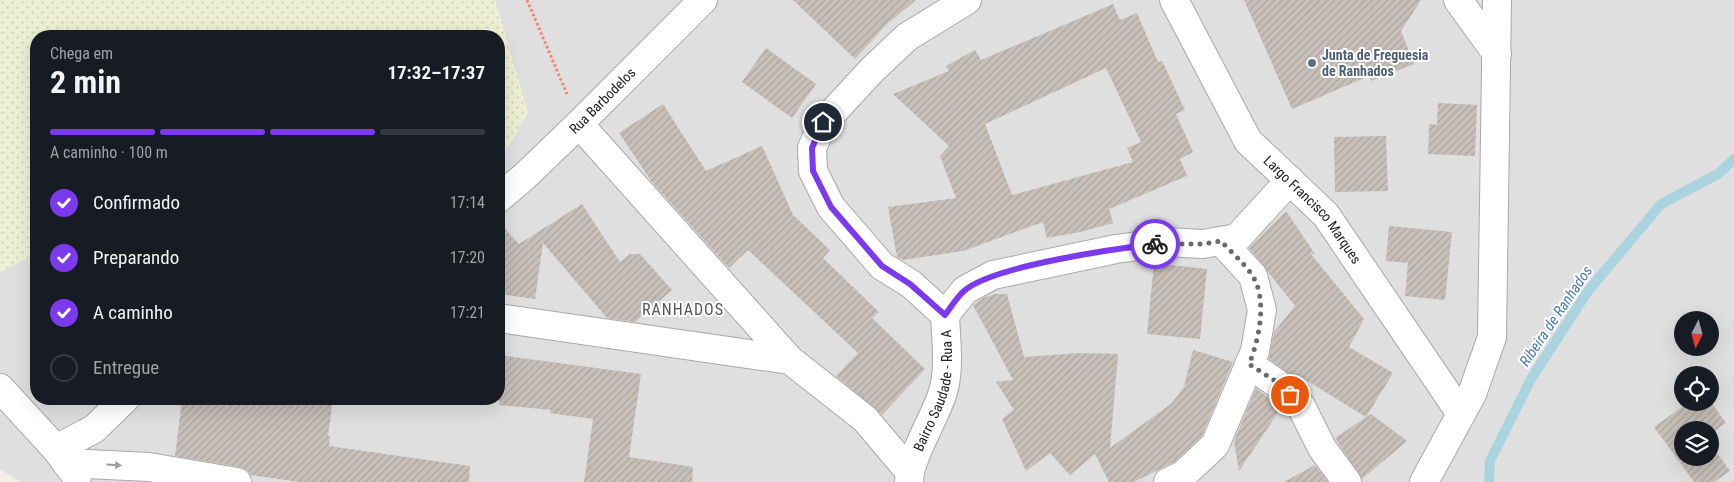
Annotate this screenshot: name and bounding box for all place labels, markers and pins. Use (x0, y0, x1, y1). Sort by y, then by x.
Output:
place label: Junta de Freguesia de Ranhados (1322, 47, 1429, 79)
marker: Junta de Freguesia de Ranhados (1306, 57, 1318, 69)
pin (802, 101, 844, 143)
pin (1269, 374, 1311, 416)

